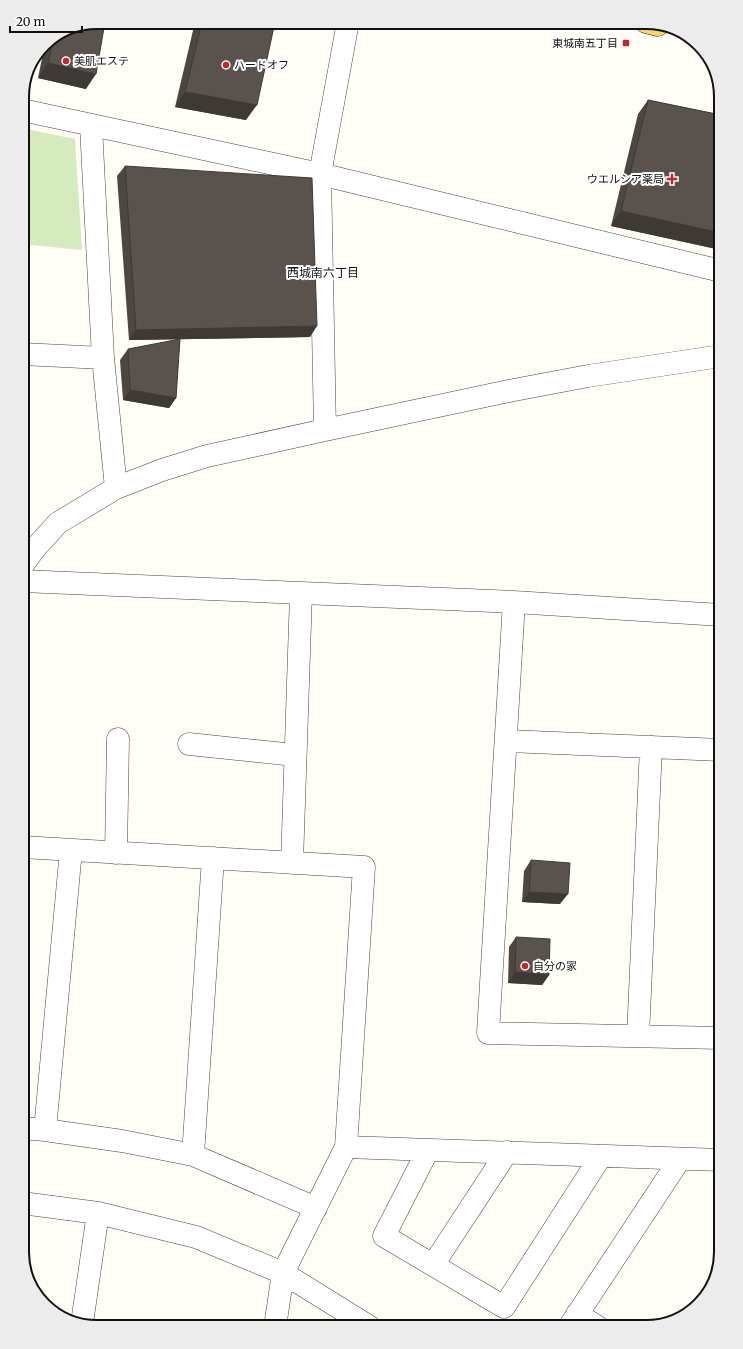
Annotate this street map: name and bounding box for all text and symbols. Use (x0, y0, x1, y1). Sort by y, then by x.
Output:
scale bar (10, 8, 82, 34)
text: 20 m (16, 14, 45, 29)
place label: 東城南五丁目 (552, 36, 618, 50)
marker: 東城南五丁目 (621, 38, 631, 48)
place label: 美肌エステ (74, 54, 129, 68)
marker: 美肌エステ (61, 56, 71, 66)
place label: ハードオフ (234, 58, 289, 72)
marker: ハードオフ (221, 60, 231, 70)
place label: ウエルシア薬局 (587, 172, 664, 186)
marker: ウエルシア薬局 (667, 174, 677, 184)
district label: 西城南六丁目 (287, 265, 359, 280)
place label: 自分の家 (533, 959, 577, 973)
marker: 自分の家 (520, 961, 530, 971)

